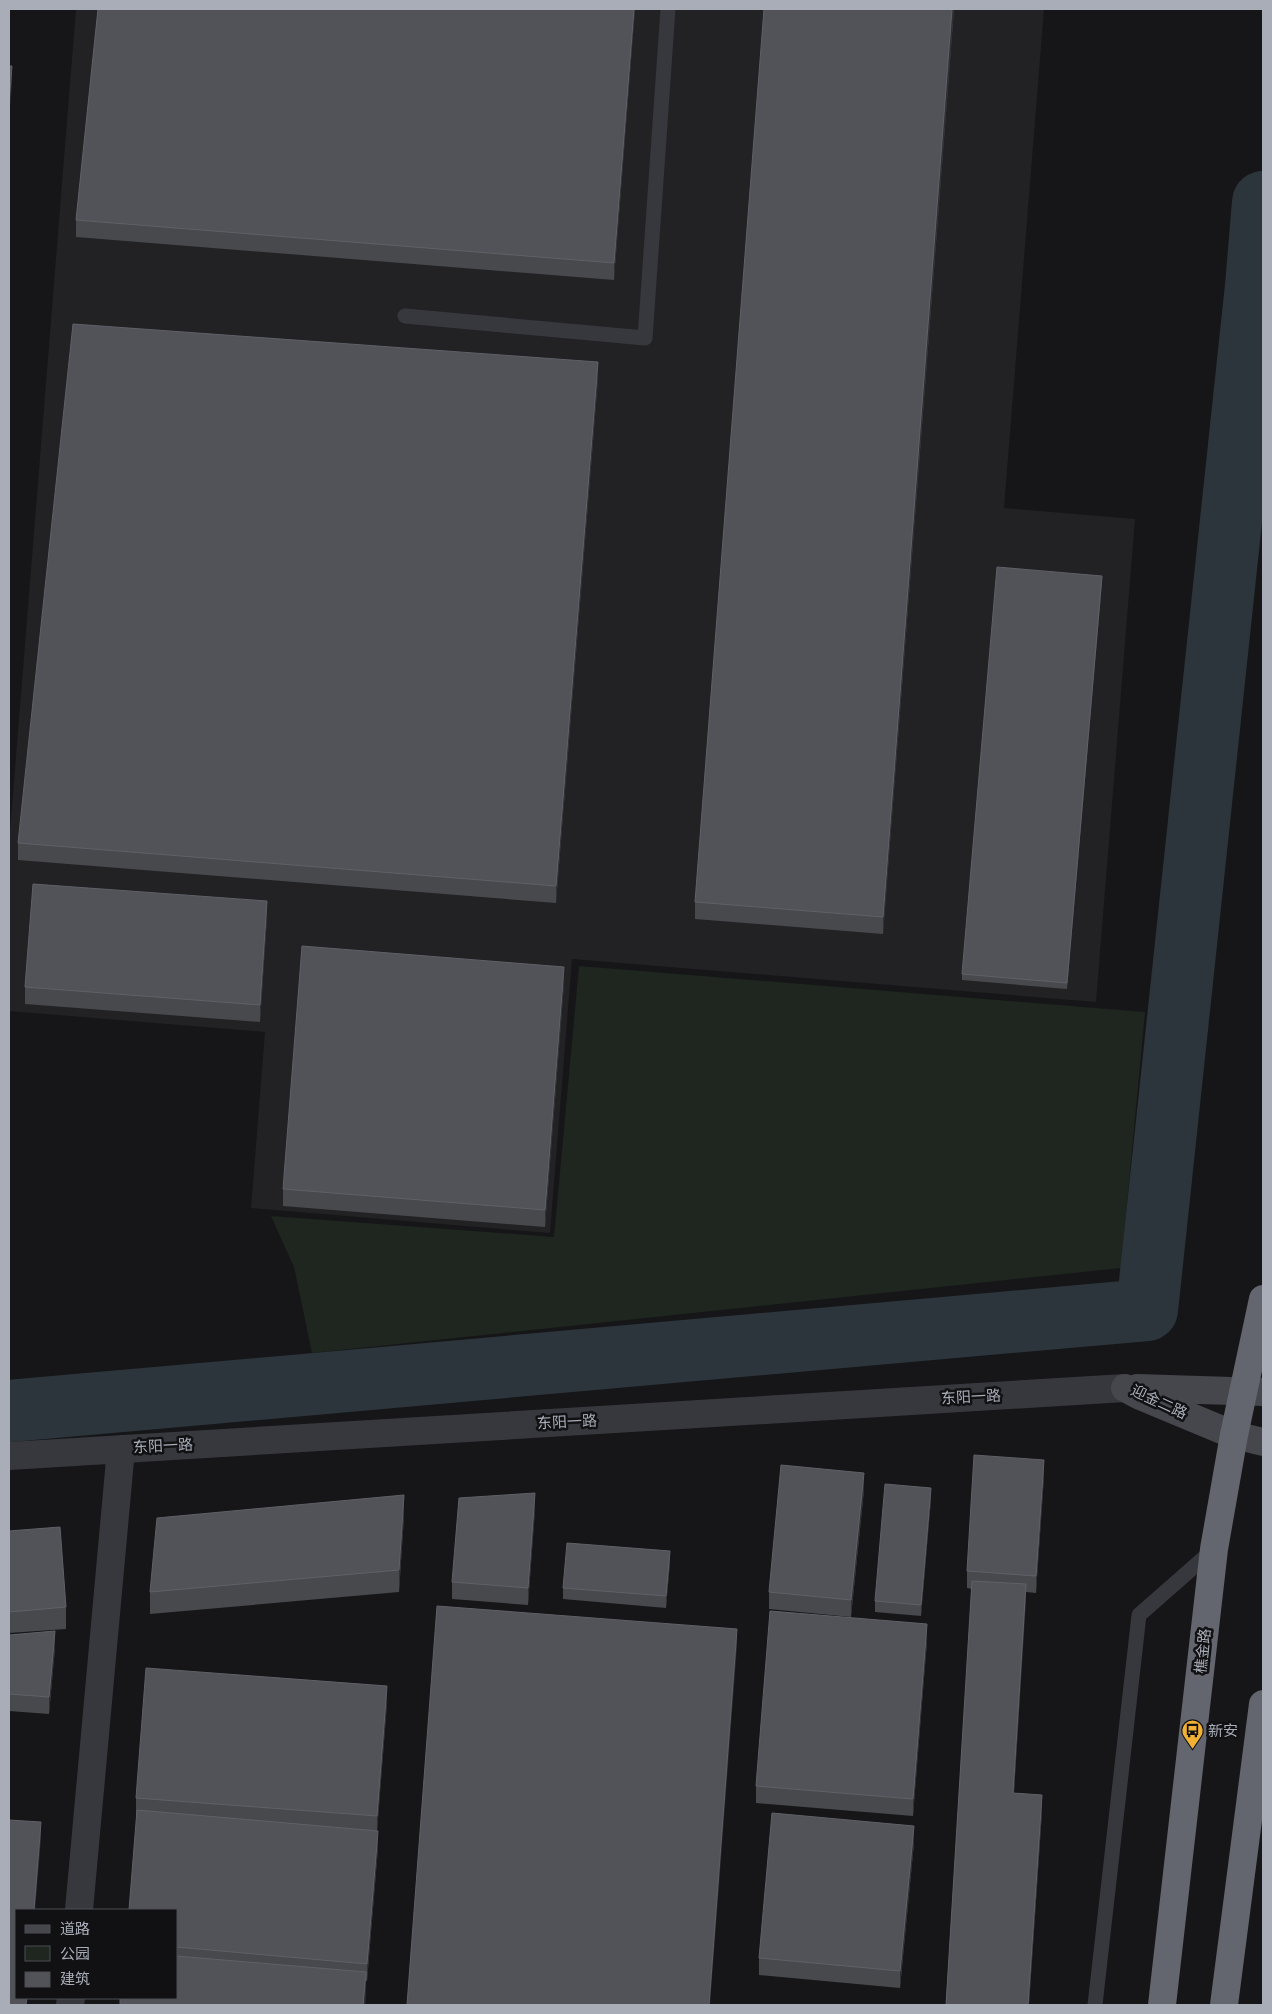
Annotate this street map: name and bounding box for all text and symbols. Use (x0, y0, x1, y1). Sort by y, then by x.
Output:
street label: 迎金二路 (1127, 1379, 1191, 1425)
street label: 东阳一路 (940, 1384, 1002, 1410)
street label: 东阳一路 (536, 1409, 598, 1435)
street label: 东阳一路 (132, 1433, 194, 1459)
street label: 樵金路 (1190, 1627, 1216, 1675)
bus stop icon: 新安 (1180, 1719, 1204, 1750)
place label: 新安 (1208, 1720, 1238, 1742)
legend (15, 1909, 178, 1999)
text: 道路 (60, 1918, 90, 1940)
text: 公园 (60, 1943, 90, 1965)
text: 建筑 (60, 1968, 90, 1990)

